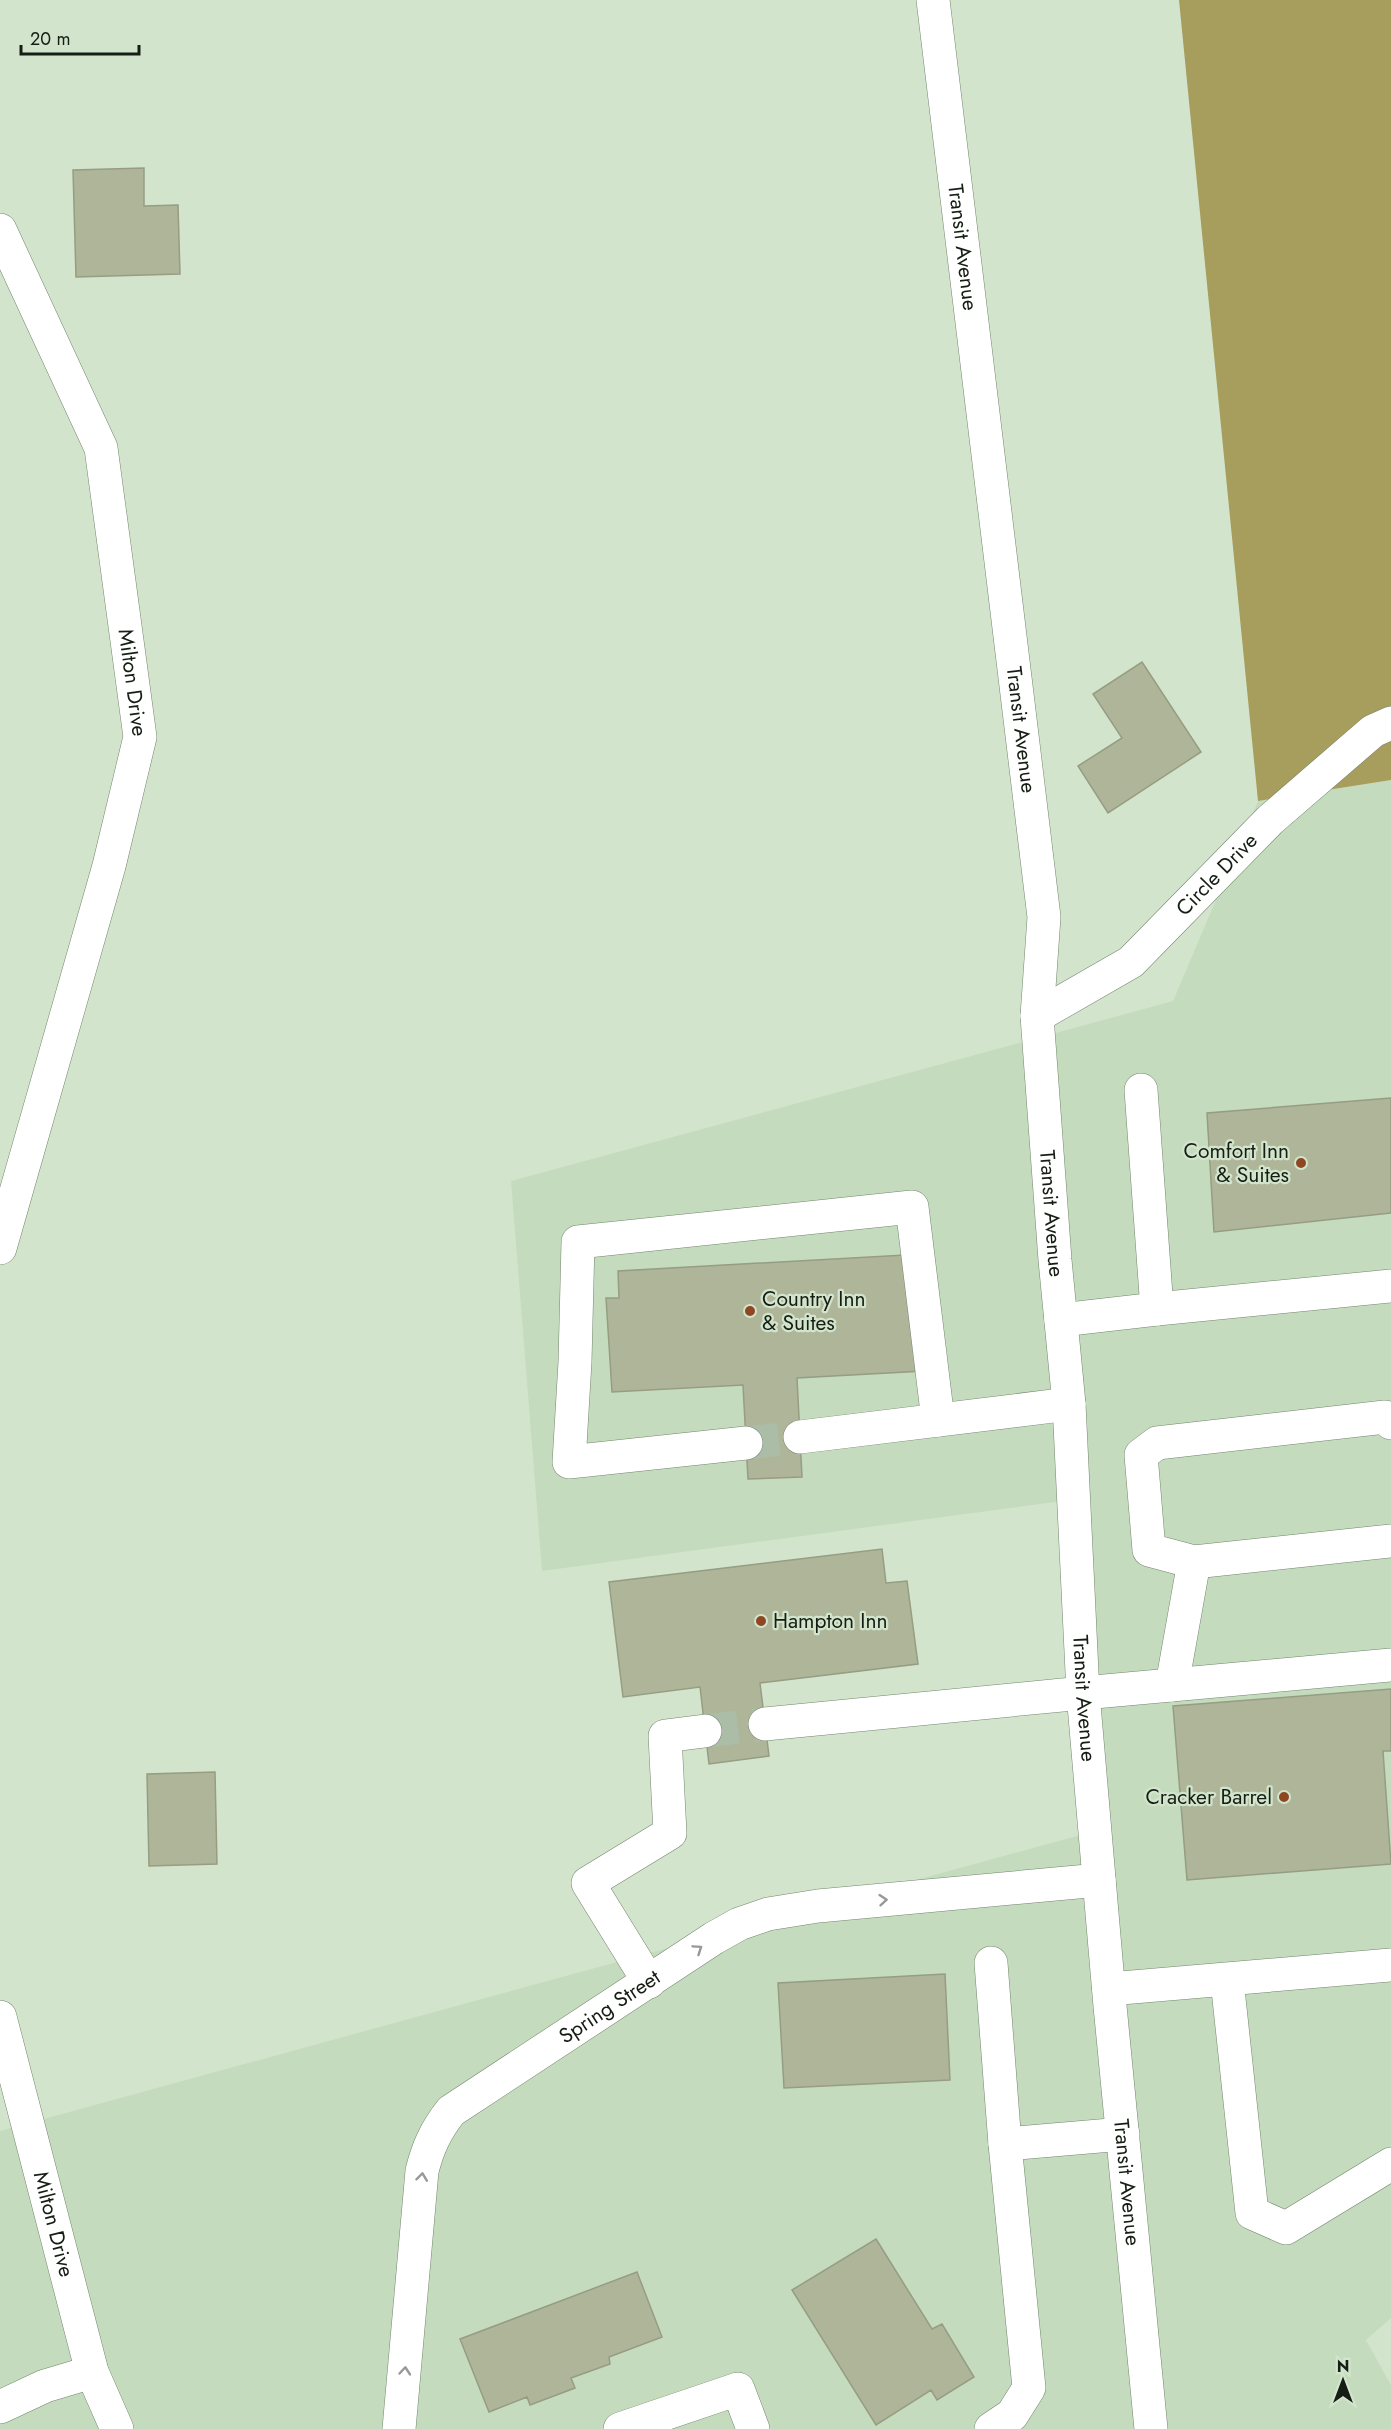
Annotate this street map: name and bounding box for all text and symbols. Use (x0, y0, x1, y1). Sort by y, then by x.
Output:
scale bar (21, 18, 140, 56)
text: 20 m (30, 26, 70, 52)
street label: Transit Avenue (940, 182, 985, 312)
street label: Milton Drive (111, 627, 155, 738)
street label: Transit Avenue (999, 665, 1044, 795)
street label: Circle Drive (1169, 826, 1264, 923)
place label: Comfort Inn & Suites (1184, 1136, 1289, 1190)
street label: Transit Avenue (1032, 1149, 1072, 1279)
marker: Comfort Inn & Suites (1294, 1156, 1308, 1170)
place label: Country Inn & Suites (762, 1284, 866, 1338)
marker: Country Inn & Suites (743, 1304, 757, 1318)
place label: Hampton Inn (773, 1606, 888, 1636)
marker: Hampton Inn (754, 1614, 768, 1628)
street label: Transit Avenue (1065, 1634, 1104, 1763)
place label: Cracker Barrel (1145, 1782, 1272, 1812)
marker: Cracker Barrel (1277, 1790, 1291, 1804)
one-way arrow (879, 1894, 888, 1907)
one-way arrow (691, 1945, 702, 1956)
street label: Spring Street (553, 1962, 666, 2051)
street label: Transit Avenue (1106, 2118, 1148, 2247)
street label: Milton Drive (26, 2168, 82, 2280)
one-way arrow (416, 2172, 428, 2181)
north arrow (1313, 2351, 1373, 2411)
text: N (1337, 2355, 1349, 2378)
one-way arrow (398, 2366, 411, 2375)

